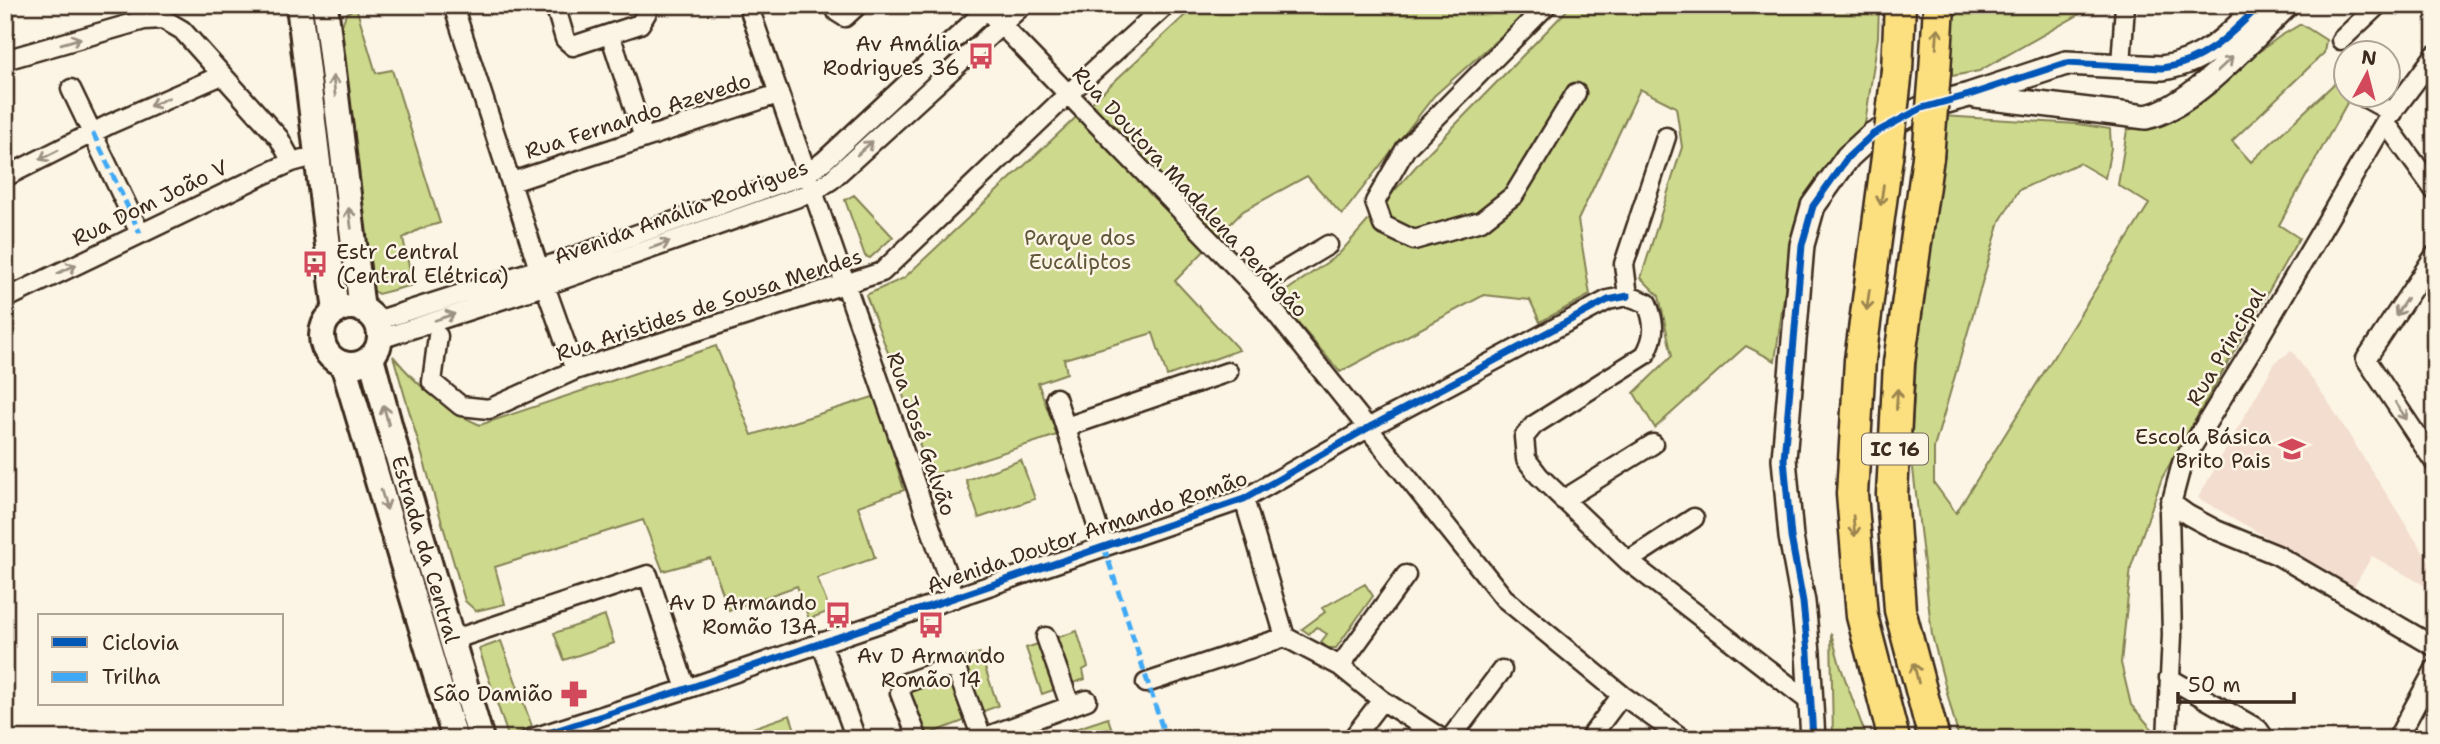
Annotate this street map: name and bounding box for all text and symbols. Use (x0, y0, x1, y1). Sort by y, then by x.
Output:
one-way arrow (1931, 28, 1944, 50)
place label: Av Amália Rodrigues 36 (823, 30, 960, 82)
one-way arrow (59, 34, 82, 47)
north arrow (2332, 38, 2402, 108)
bus stop icon: Av Amália Rodrigues 36 (966, 41, 996, 71)
text: N (2360, 44, 2378, 71)
one-way arrow (2216, 55, 2233, 72)
street label: Rua Doutora Madalena Perdigão (1066, 60, 1314, 324)
street label: Rua Fernando Azevedo (522, 66, 754, 166)
one-way arrow (327, 75, 340, 98)
one-way arrow (149, 96, 171, 109)
one-way arrow (856, 140, 874, 156)
one-way arrow (39, 148, 60, 162)
street label: Rua Dom João V (68, 153, 232, 253)
street label: Avenida Amália Rodrigues (550, 153, 812, 271)
one-way arrow (1876, 183, 1889, 205)
one-way arrow (344, 207, 357, 229)
park label: Parque dos Eucaliptos (1024, 224, 1136, 276)
place label: Estr Central (Central Elétrica) (336, 238, 509, 290)
one-way arrow (649, 238, 671, 250)
street label: Rua Aristides de Sousa Mendes (552, 242, 866, 368)
bus stop icon: Estr Central (Central Elétrica) (300, 249, 330, 279)
one-way arrow (56, 261, 77, 275)
street label: Rua Principal (2180, 282, 2273, 411)
one-way arrow (1861, 288, 1874, 310)
one-way arrow (2394, 297, 2408, 317)
one-way arrow (433, 310, 455, 323)
street label: Rua José Galvão (880, 348, 962, 520)
one-way arrow (1891, 388, 1904, 411)
one-way arrow (2393, 401, 2408, 420)
one-way arrow (379, 404, 392, 426)
place label: Escola Básica Brito Pais (2135, 423, 2271, 475)
road number: IC 16 (1862, 433, 1928, 464)
school or university icon: Escola Básica Brito Pais (2277, 434, 2307, 464)
street label: Estrada da Central (384, 453, 466, 647)
street label: Avenida Doutor Armando Romão (923, 464, 1251, 600)
one-way arrow (378, 489, 391, 511)
one-way arrow (1848, 514, 1861, 537)
place label: Av D Armando Romão 13A (669, 589, 817, 641)
bus stop icon: Av D Armando Romão 13A (823, 600, 853, 630)
bus stop icon: Av D Armando Romão 14 (916, 610, 946, 640)
legend (38, 614, 284, 706)
text: Ciclovia (102, 629, 179, 657)
place label: Av D Armando Romão 14 (857, 642, 1005, 694)
scale bar (2178, 660, 2293, 704)
one-way arrow (1909, 662, 1922, 685)
text: Trilha (102, 663, 160, 691)
text: 50 m (2188, 671, 2241, 699)
pharmacy icon: São Damião (559, 679, 589, 709)
place label: São Damião (433, 680, 553, 708)

